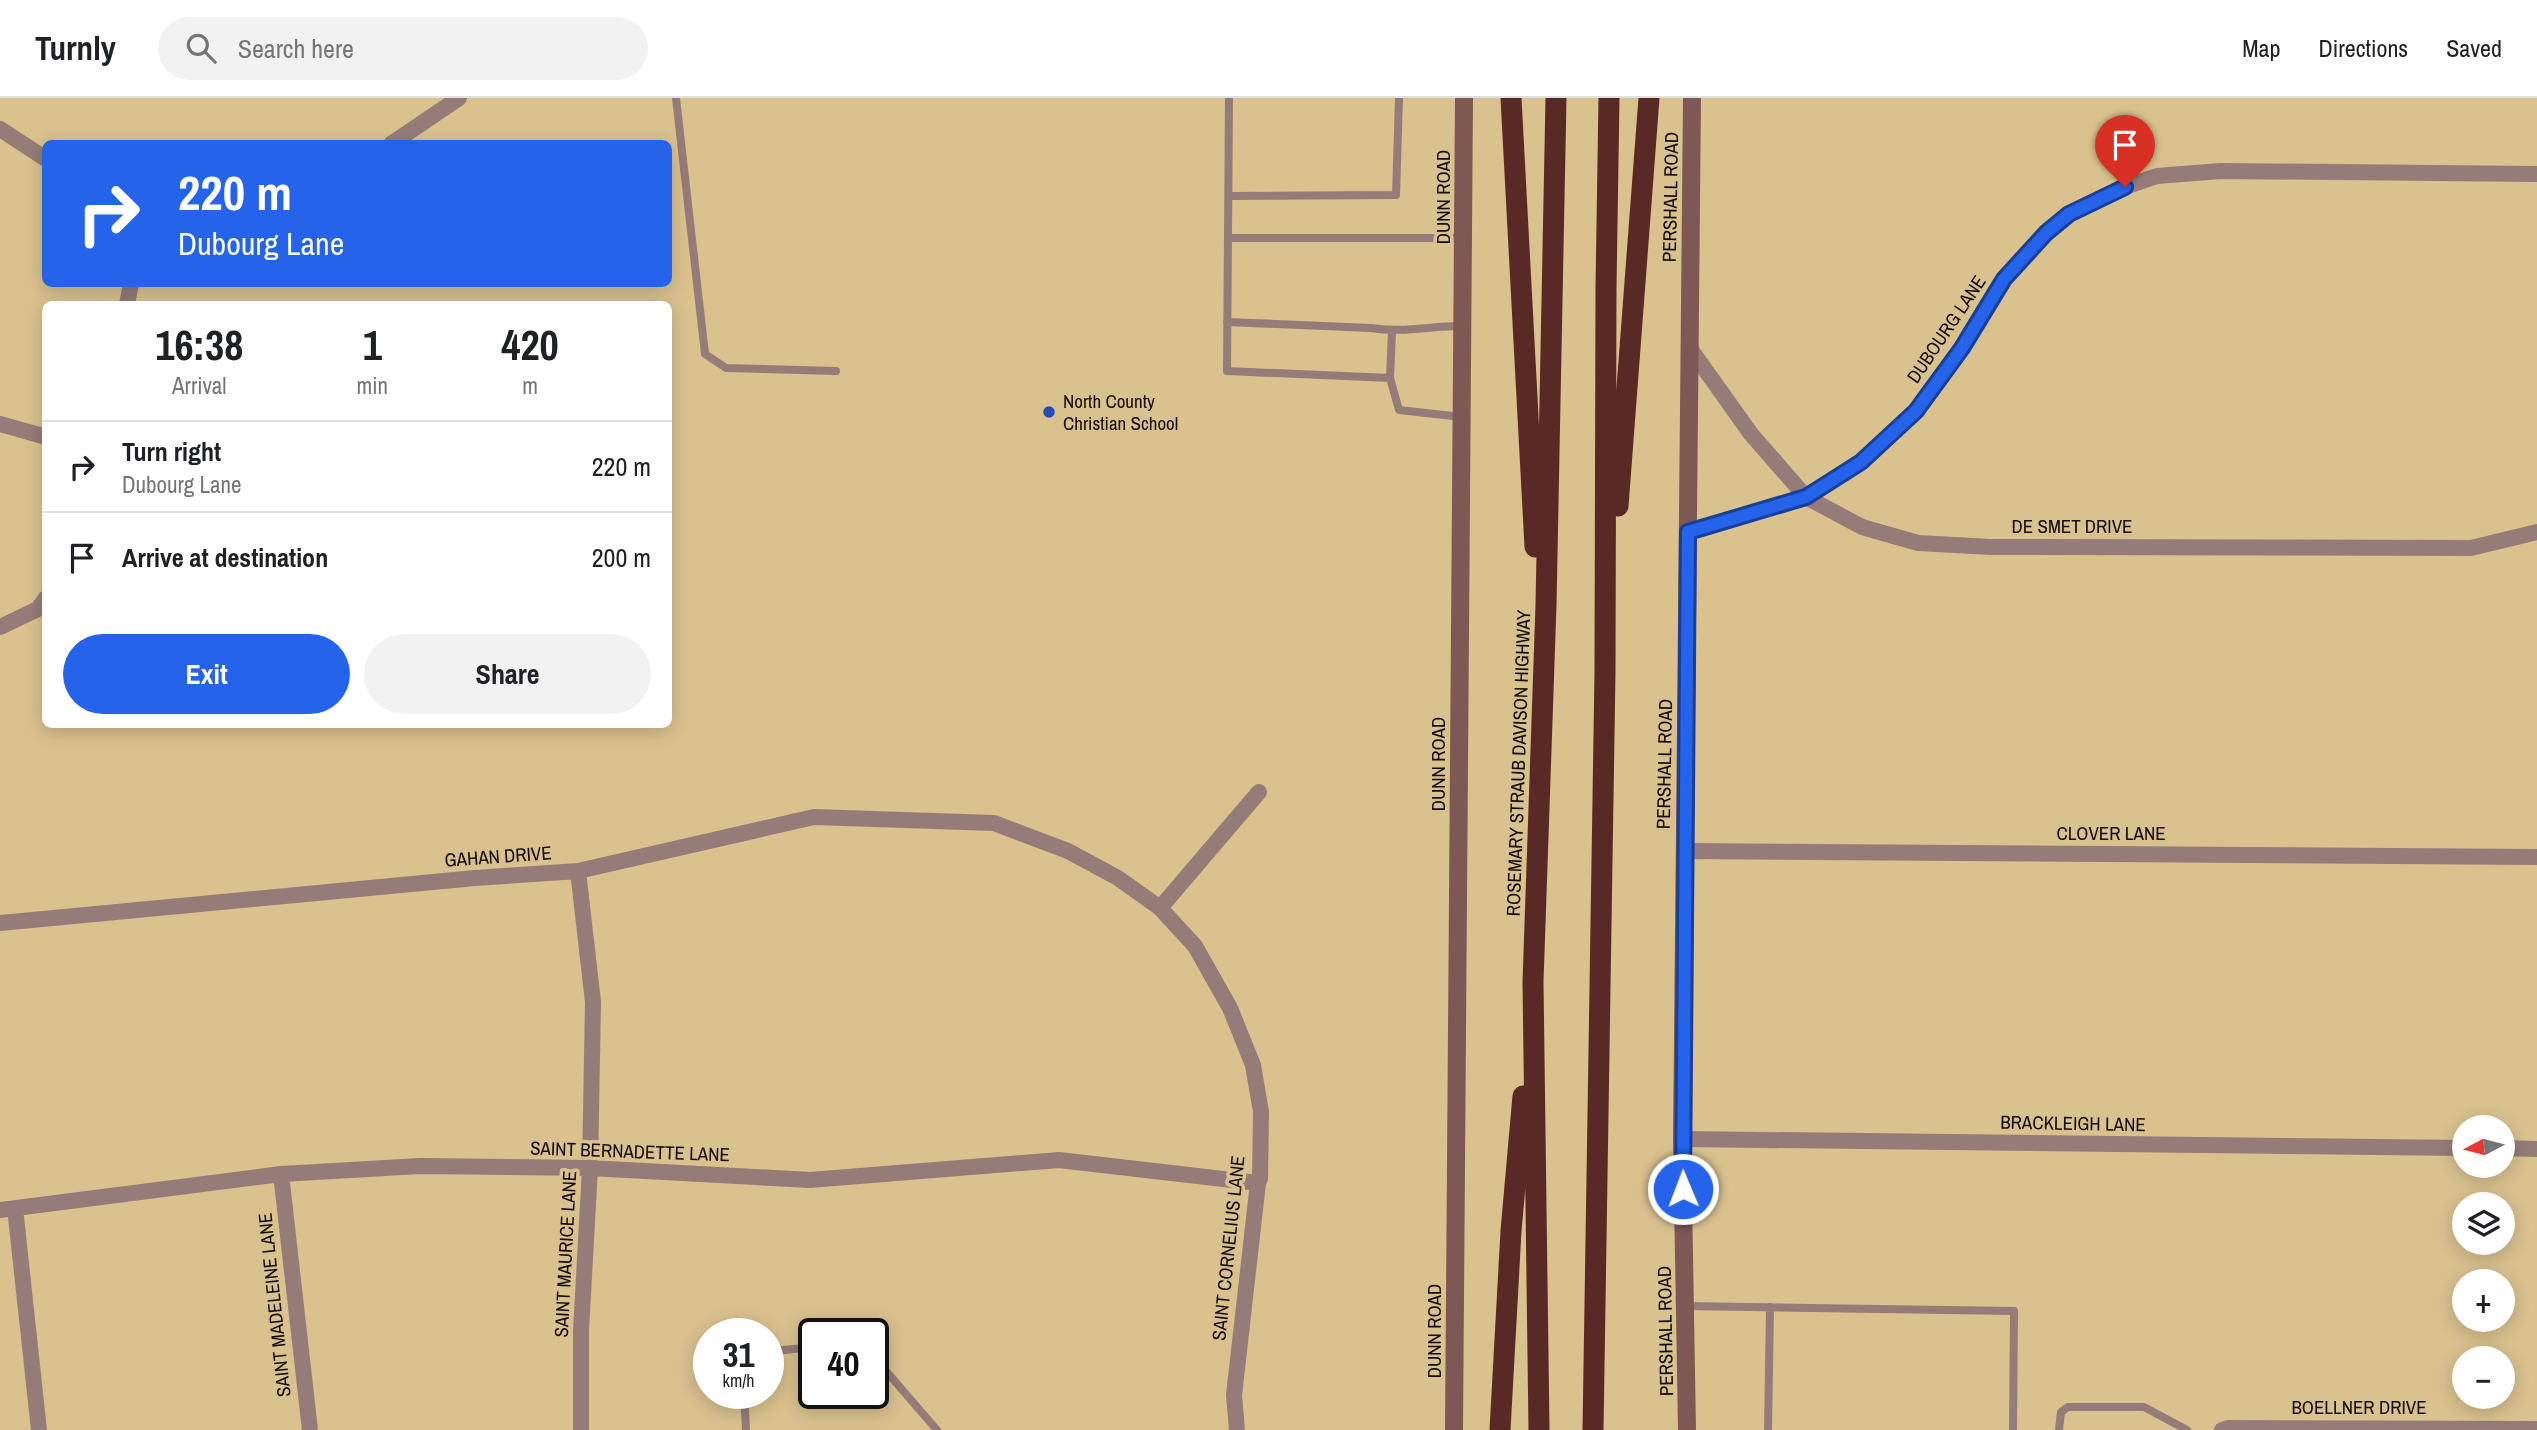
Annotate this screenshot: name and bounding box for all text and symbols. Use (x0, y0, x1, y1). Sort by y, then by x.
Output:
search box (158, 17, 648, 80)
text: Turnly (35, 26, 116, 70)
icon: search (182, 29, 220, 67)
text: Search here (238, 31, 354, 66)
text: Map (2242, 32, 2280, 64)
text: Directions (2318, 32, 2408, 64)
text: Saved (2446, 32, 2502, 64)
pin (2095, 115, 2155, 187)
icon: arrive (2106, 126, 2144, 164)
street label: PERSHALL ROAD (1656, 132, 1684, 262)
street label: DUNN ROAD (1430, 150, 1456, 244)
text: 220 m (178, 159, 292, 225)
icon: right (63, 168, 154, 259)
text: Dubourg Lane (178, 222, 344, 265)
street label: DUBOURG LANE (1900, 270, 1992, 388)
text: 16:38 (155, 317, 243, 373)
text: 1 (363, 317, 382, 373)
text: 420 (501, 317, 559, 373)
text: Arrival (172, 370, 227, 401)
text: min (357, 370, 388, 401)
text: m (522, 370, 538, 401)
place label: North County Christian School (1063, 388, 1178, 436)
marker: North County Christian School (1041, 404, 1057, 420)
text: Turn right (122, 434, 221, 469)
icon: right (63, 448, 101, 486)
text: 220 m (592, 449, 651, 484)
text: Dubourg Lane (122, 469, 242, 500)
street label: DE SMET DRIVE (2012, 513, 2132, 539)
icon: arrive (63, 539, 101, 577)
text: Arrive at destination (122, 540, 328, 575)
text: 200 m (592, 540, 651, 575)
street label: ROSEMARY STRAUB DAVISON HIGHWAY (1500, 609, 1536, 917)
button: Exit (63, 634, 350, 714)
button: Share (364, 634, 651, 714)
street label: PERSHALL ROAD (1650, 699, 1678, 829)
street label: DUNN ROAD (1425, 717, 1451, 811)
street label: CLOVER LANE (2056, 820, 2166, 846)
street label: GAHAN DRIVE (444, 839, 552, 873)
street label: BRACKLEIGH LANE (2000, 1109, 2146, 1137)
north arrow (2452, 1115, 2515, 1178)
map controls (2452, 1115, 2515, 1409)
street label: SAINT BERNADETTE LANE (530, 1135, 730, 1167)
position arrow (1646, 1152, 1720, 1226)
street label: SAINT CORNELIUS LANE (1205, 1154, 1251, 1342)
street label: SAINT MAURICE LANE (548, 1170, 582, 1338)
button: layers (2452, 1192, 2515, 1255)
street label: SAINT MADELEINE LANE (251, 1212, 297, 1398)
street label: PERSHALL ROAD (1651, 1266, 1679, 1396)
button: + (2452, 1269, 2515, 1332)
street label: DUNN ROAD (1421, 1284, 1447, 1378)
speed limit sign: 40 (798, 1318, 889, 1409)
text: 31 (723, 1331, 754, 1378)
button: − (2452, 1346, 2515, 1409)
text: km/h (723, 1368, 755, 1393)
street label: BOELLNER DRIVE (2291, 1394, 2427, 1420)

